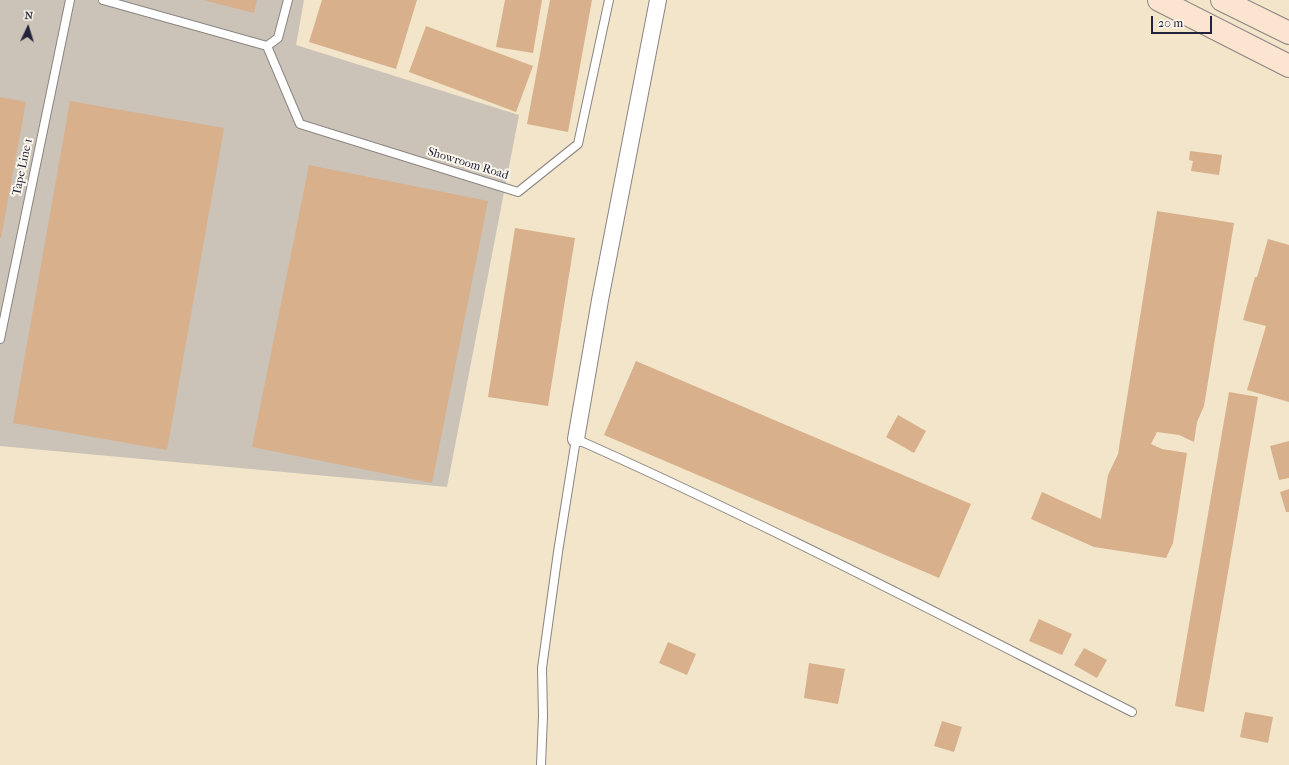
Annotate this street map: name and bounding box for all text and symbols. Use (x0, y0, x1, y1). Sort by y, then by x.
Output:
north arrow (8, 8, 48, 48)
scale bar (1153, 8, 1214, 34)
text: N (24, 9, 33, 22)
text: 20 m (1158, 16, 1183, 30)
street label: Tape Line 1 (10, 137, 36, 197)
street label: Showroom Road (426, 145, 510, 183)

